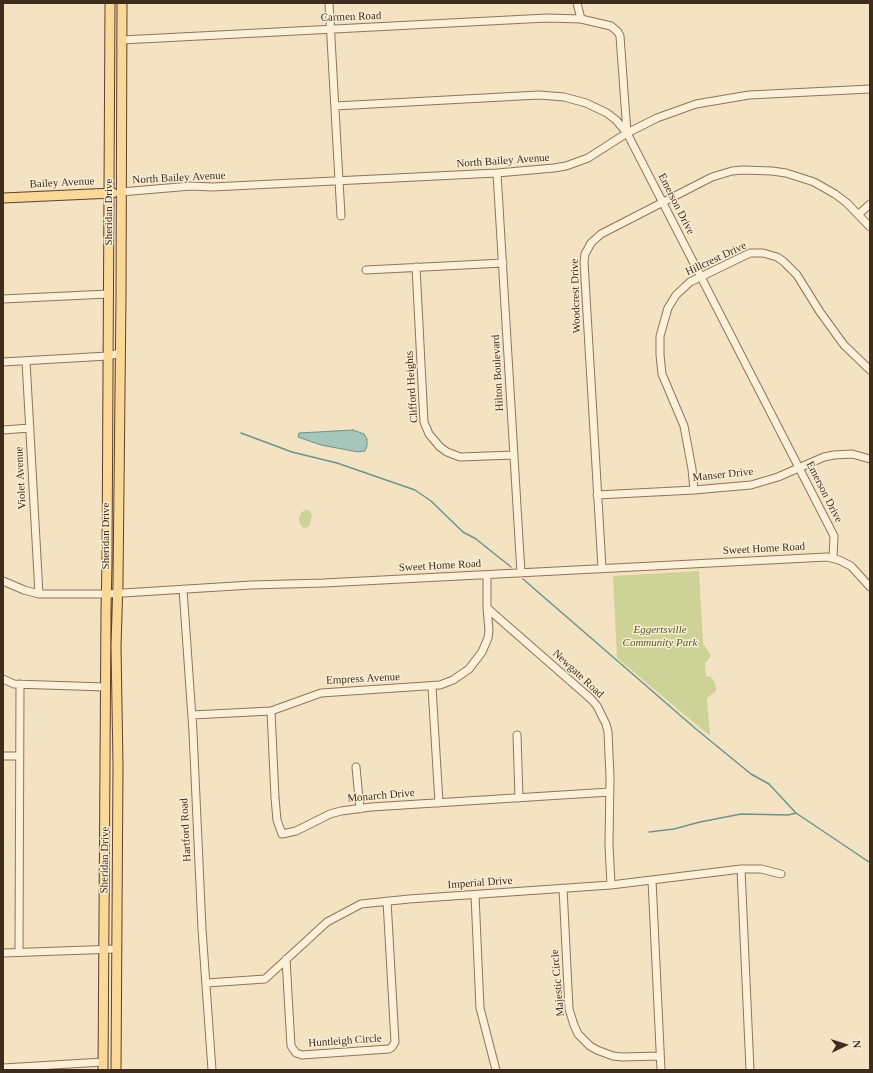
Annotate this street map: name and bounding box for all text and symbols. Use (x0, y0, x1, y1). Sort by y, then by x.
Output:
street label: Carmen Road (320, 9, 382, 25)
street label: North Bailey Avenue (456, 151, 550, 171)
street label: North Bailey Avenue (132, 169, 226, 187)
street label: Emerson Drive (655, 171, 697, 237)
street label: Bailey Avenue (29, 175, 95, 191)
street label: Sheridan Drive (102, 179, 116, 245)
street label: Hillcrest Drive (683, 239, 749, 279)
street label: Woodcrest Drive (568, 259, 584, 333)
street label: Hilton Boulevard (489, 334, 507, 412)
street label: Clifford Heights (403, 351, 421, 423)
street label: Violet Avenue (13, 446, 29, 510)
street label: Emerson Drive (803, 459, 845, 525)
street label: Manser Drive (692, 465, 754, 485)
street label: Sheridan Drive (99, 503, 113, 569)
street label: Sweet Home Road (722, 540, 806, 558)
street label: Sweet Home Road (398, 557, 482, 575)
park label: Eggertsville Community Park (623, 623, 697, 649)
street label: Newgate Road (550, 647, 606, 701)
street label: Empress Avenue (326, 670, 400, 688)
street label: Monarch Drive (347, 786, 415, 806)
street label: Hartford Road (178, 798, 194, 862)
street label: Sheridan Drive (98, 826, 112, 894)
street label: Imperial Drive (447, 874, 513, 892)
street label: Majestic Circle (548, 949, 568, 1017)
north arrow (825, 1025, 865, 1065)
street label: Huntleigh Circle (308, 1032, 382, 1050)
text: N (851, 1040, 863, 1049)

